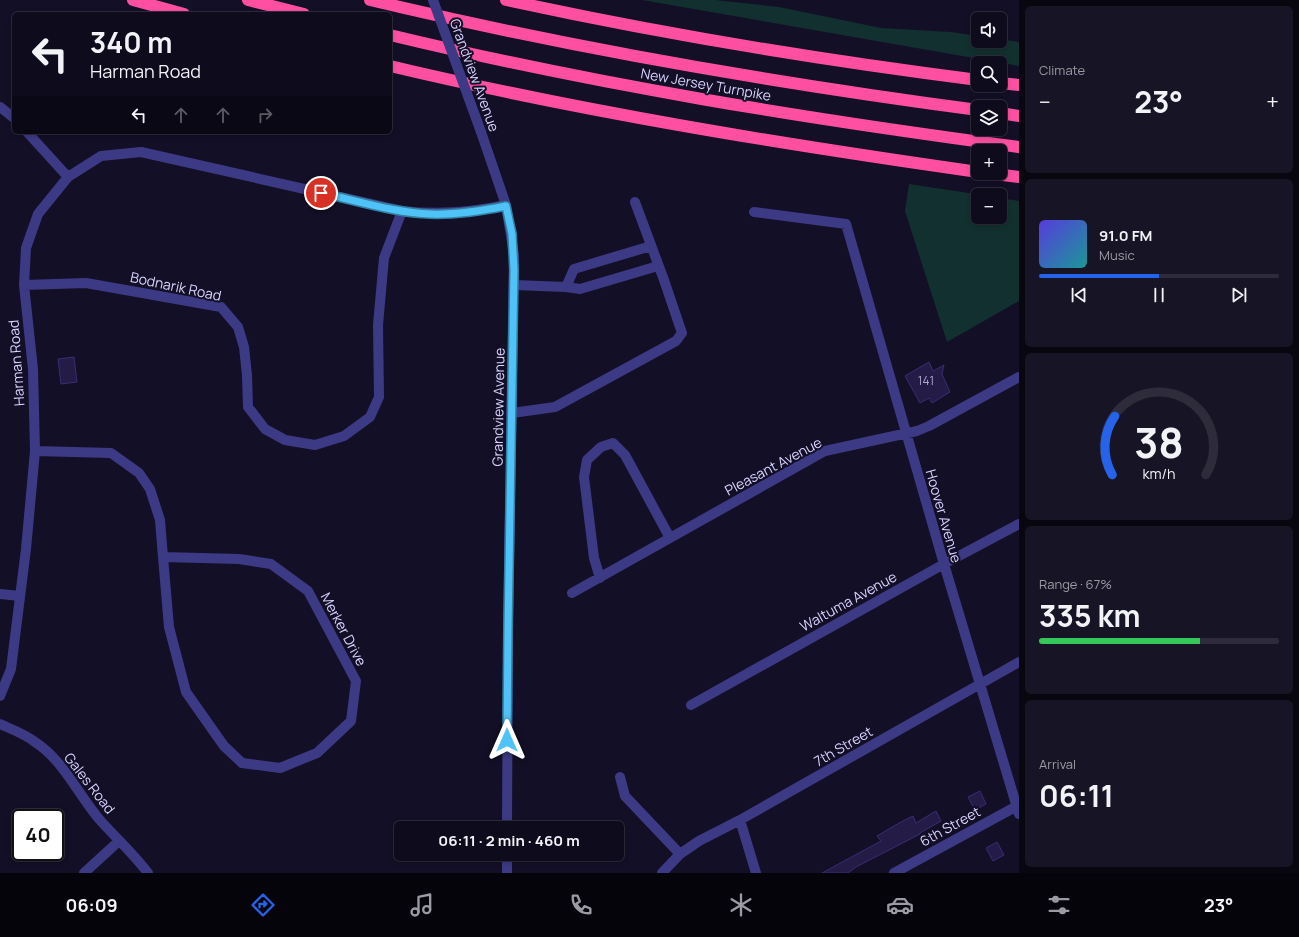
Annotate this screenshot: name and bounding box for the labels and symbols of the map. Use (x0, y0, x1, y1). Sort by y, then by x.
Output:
street label: Grandview Avenue (446, 16, 504, 134)
street label: New Jersey Turnpike (639, 63, 773, 105)
pin (304, 176, 338, 210)
street label: Bodnarik Road (129, 267, 223, 305)
street label: Harman Road (4, 319, 28, 407)
street label: Grandview Avenue (487, 347, 509, 467)
house number: 141 (918, 372, 934, 389)
street label: Pleasant Avenue (721, 432, 825, 500)
street label: Hoover Avenue (922, 467, 966, 565)
street label: Waltuma Avenue (796, 567, 900, 635)
street label: Merker Drive (317, 589, 371, 669)
position arrow (486, 719, 528, 761)
street label: 7th Street (810, 721, 876, 770)
street label: Gales Road (60, 749, 120, 817)
street label: 6th Street (916, 801, 984, 850)
speed limit sign: 40 (12, 809, 64, 861)

